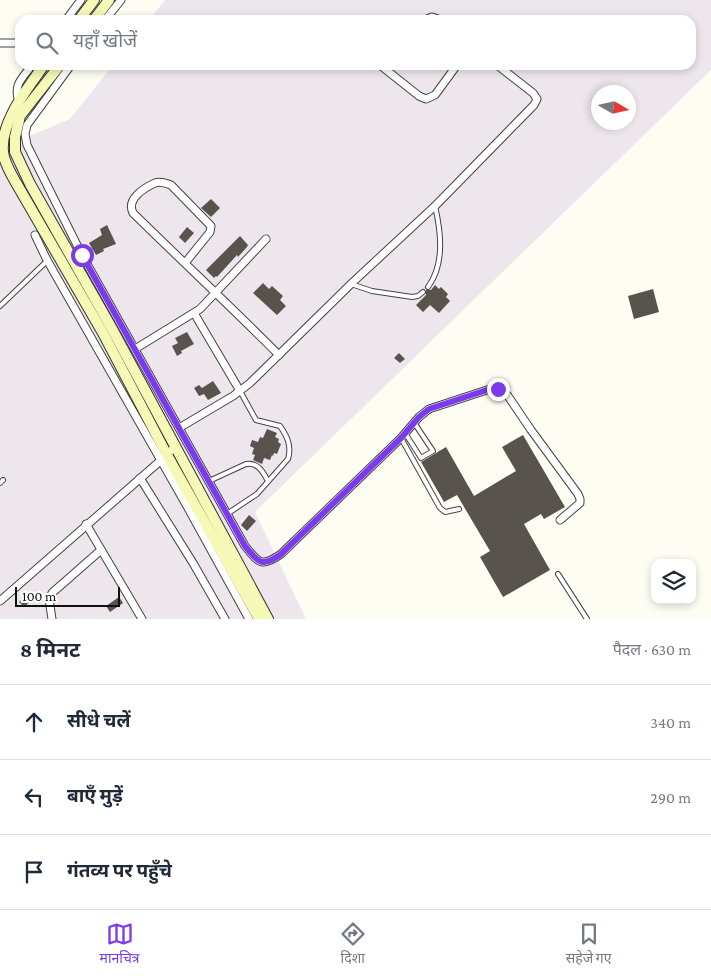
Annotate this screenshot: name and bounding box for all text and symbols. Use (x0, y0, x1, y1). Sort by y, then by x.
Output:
search box (15, 15, 696, 70)
icon: search (33, 29, 61, 57)
text: यहाँ खोजें (73, 30, 137, 51)
north arrow (591, 85, 636, 130)
route start (71, 244, 94, 267)
route end (487, 378, 510, 401)
map controls (651, 559, 696, 604)
button: layers (651, 559, 696, 604)
scale bar (15, 584, 120, 607)
text: 100 m (22, 588, 56, 604)
text: 8 मिनट (20, 638, 80, 662)
text: पैदल · 630 m (613, 641, 691, 658)
icon: ahead (20, 708, 48, 736)
text: सीधे चलें (67, 710, 131, 731)
text: 340 m (650, 714, 691, 731)
icon: left (20, 783, 48, 811)
text: बाएँ मुड़ें (67, 785, 123, 806)
text: 290 m (650, 789, 691, 806)
icon: arrive (20, 858, 48, 886)
text: गंतव्य पर पहुँचे (67, 860, 172, 881)
tab: मानचित्र (100, 920, 140, 969)
tab: दिशा (339, 920, 367, 969)
tab: सहेजे गए (566, 920, 611, 969)

